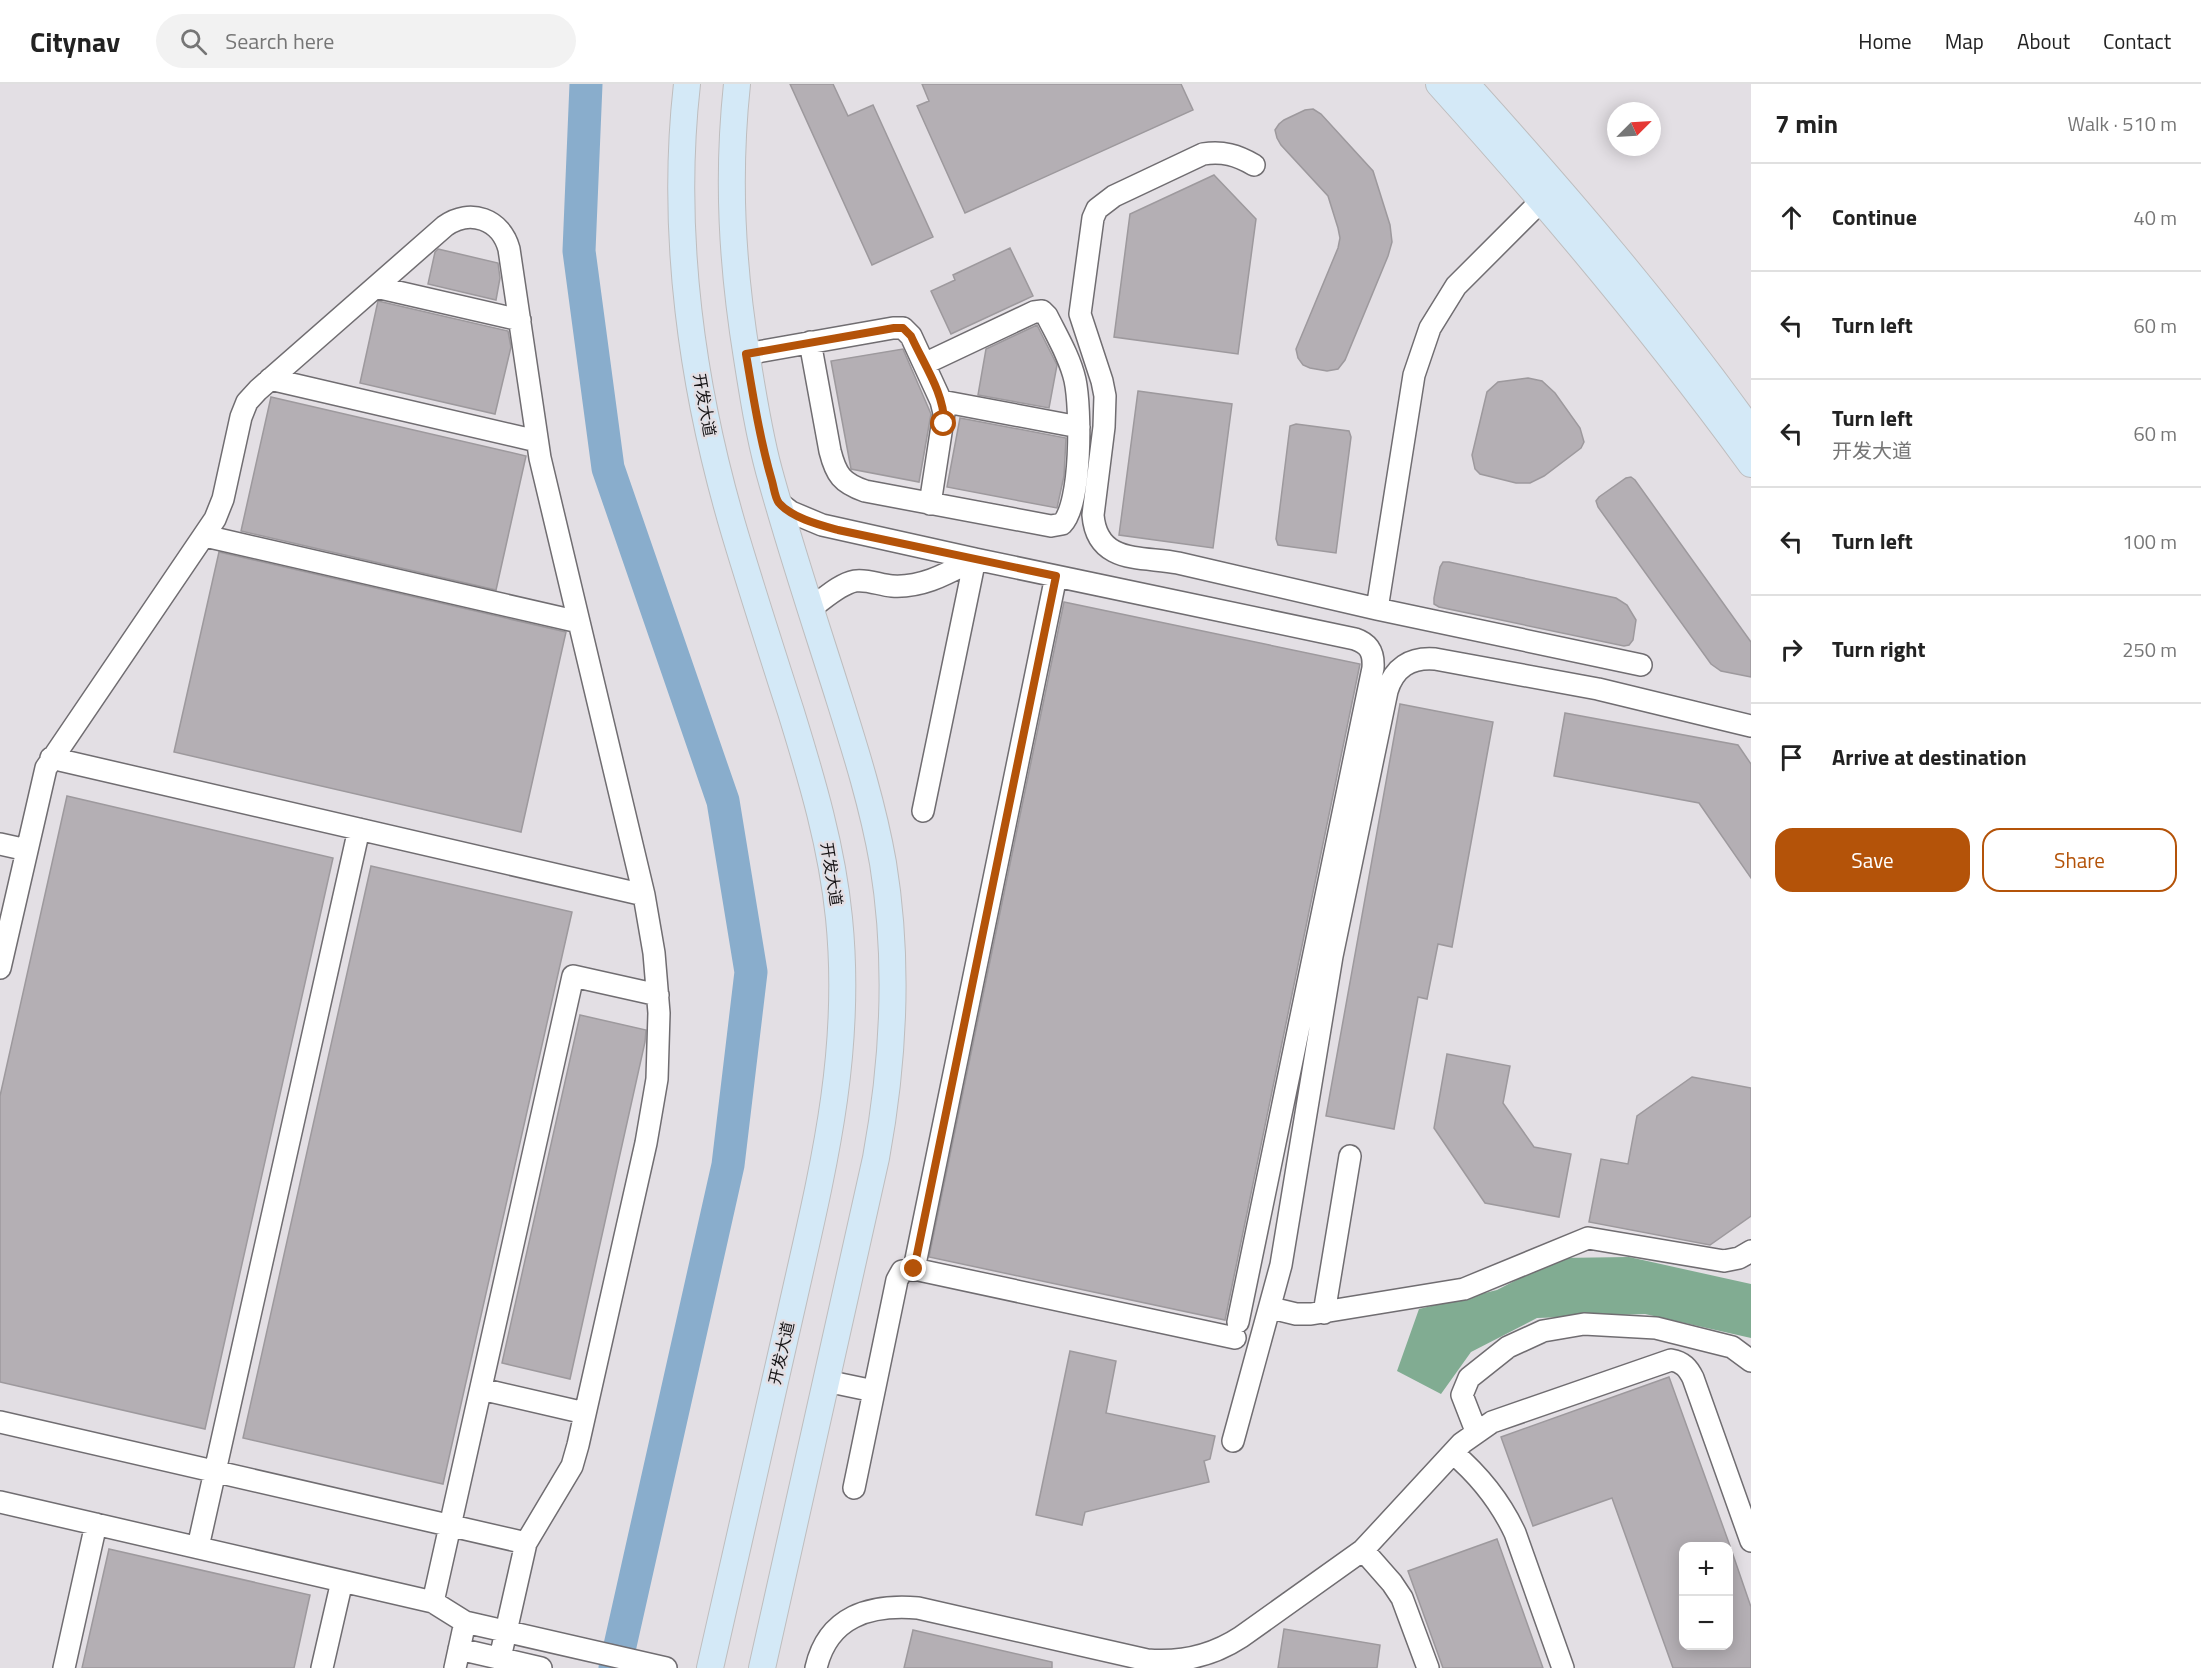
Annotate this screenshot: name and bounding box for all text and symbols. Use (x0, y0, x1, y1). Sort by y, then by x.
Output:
search box (156, 14, 576, 68)
text: Citynav (30, 20, 120, 63)
text: Search here (225, 24, 334, 58)
icon: search (177, 25, 210, 58)
text: Home (1858, 25, 1912, 57)
text: Map (1945, 25, 1984, 57)
text: About (2017, 25, 2070, 57)
text: Contact (2103, 25, 2171, 57)
north arrow (1607, 102, 1661, 156)
text: 7 min (1775, 104, 1838, 143)
text: Walk · 510 m (2068, 108, 2177, 139)
text: Continue (1832, 200, 1917, 234)
icon: ahead (1775, 201, 1808, 234)
text: 40 m (2133, 202, 2177, 233)
text: Turn left (1832, 308, 1913, 342)
icon: left (1775, 309, 1808, 342)
text: 60 m (2133, 310, 2177, 341)
street label: 开发大道 (688, 371, 722, 439)
text: Turn left (1832, 401, 1913, 435)
route start (930, 410, 956, 436)
icon: left (1775, 417, 1808, 450)
text: 60 m (2133, 418, 2177, 449)
text: 开发大道 (1832, 435, 1912, 466)
text: Turn left (1832, 524, 1913, 558)
icon: left (1775, 525, 1808, 558)
text: 100 m (2122, 526, 2177, 557)
text: Turn right (1832, 632, 1926, 666)
icon: right (1775, 633, 1808, 666)
text: 250 m (2122, 634, 2177, 665)
text: Arrive at destination (1832, 740, 2027, 774)
icon: arrive (1775, 741, 1808, 774)
button: Save (1775, 828, 1970, 892)
button: Share (1982, 828, 2177, 892)
street label: 开发大道 (815, 841, 849, 907)
route end (900, 1255, 926, 1281)
street label: 开发大道 (762, 1319, 800, 1387)
map controls (1679, 1542, 1733, 1650)
button: + (1679, 1542, 1733, 1596)
button: − (1679, 1596, 1733, 1650)

